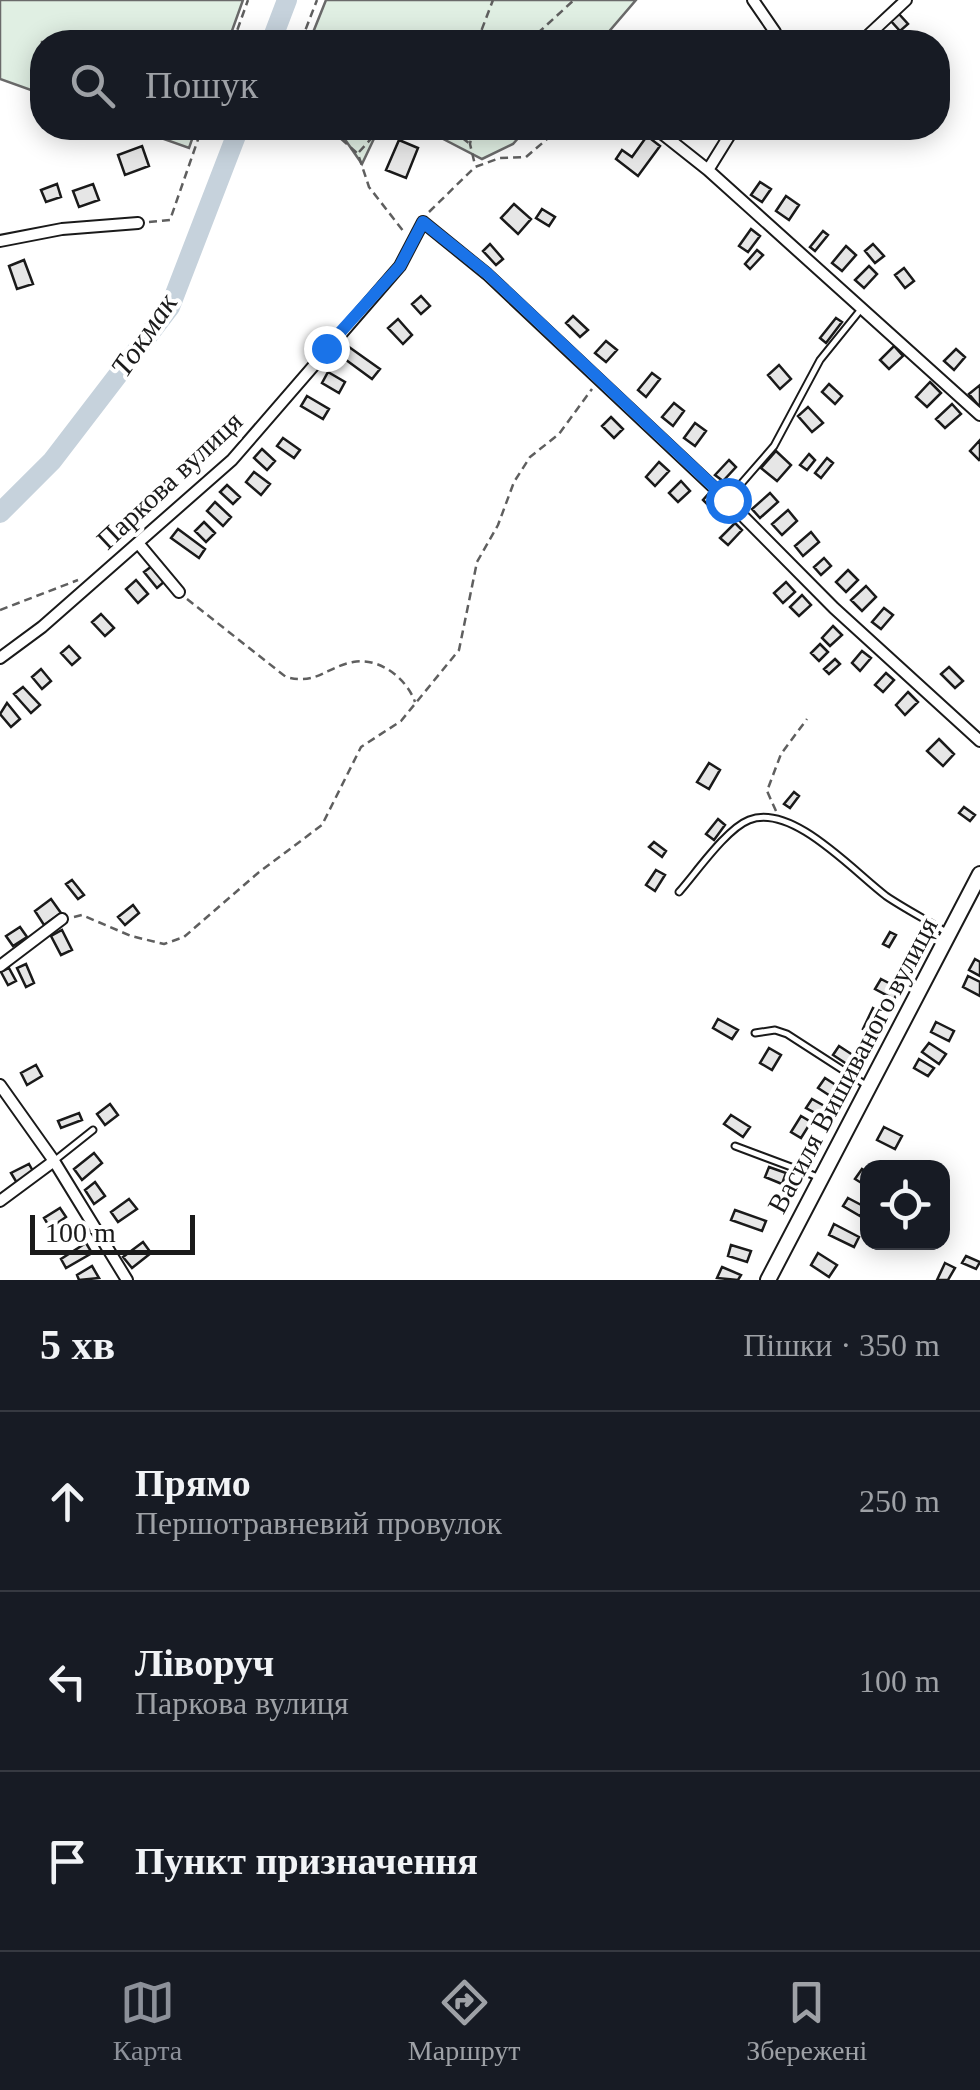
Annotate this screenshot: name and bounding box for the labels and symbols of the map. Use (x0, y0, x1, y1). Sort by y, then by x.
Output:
water label: Токмак (104, 286, 184, 382)
route end (304, 326, 350, 372)
street label: Паркова вулиця (90, 405, 248, 555)
route start (706, 478, 752, 524)
street label: Василя Вишиваного вулиця (761, 912, 944, 1218)
scale bar (30, 1210, 195, 1254)

